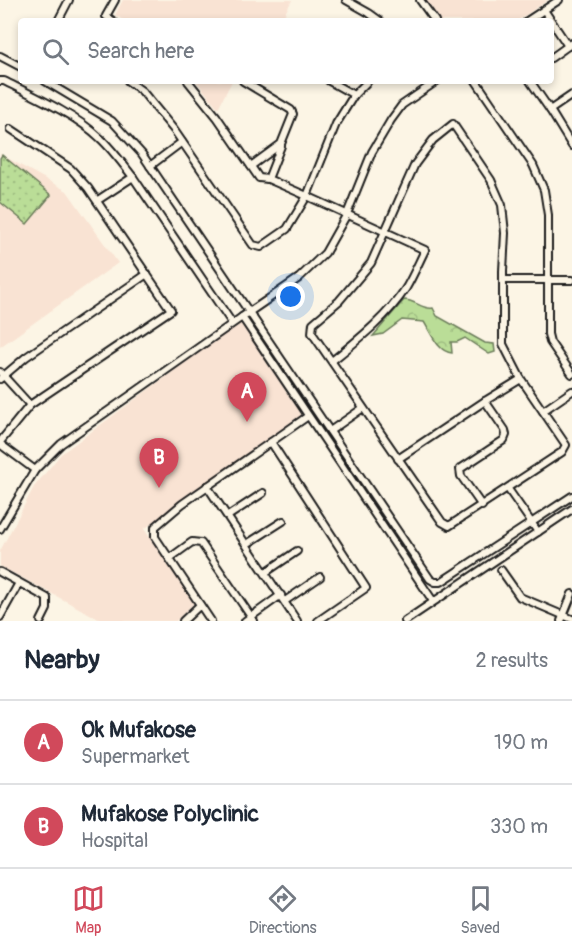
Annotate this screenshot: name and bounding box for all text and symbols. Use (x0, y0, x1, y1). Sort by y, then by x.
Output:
search box (18, 18, 554, 84)
icon: search (39, 35, 72, 68)
text: Search here (87, 37, 194, 65)
your location (276, 282, 305, 311)
pin: A (228, 372, 266, 422)
pin: B (140, 438, 178, 488)
text: Nearby (24, 644, 100, 676)
text: 2 results (476, 648, 548, 673)
text: Ok Mufakose (81, 716, 196, 744)
text: A (37, 730, 50, 755)
text: 190 m (494, 730, 548, 755)
text: Supermarket (81, 744, 190, 769)
text: Mufakose Polyclinic (81, 800, 259, 828)
text: B (38, 814, 49, 839)
text: 330 m (490, 814, 548, 839)
text: Hospital (81, 828, 148, 853)
tab: Map (72, 882, 105, 938)
tab: Directions (249, 882, 317, 938)
tab: Saved (460, 882, 500, 938)

